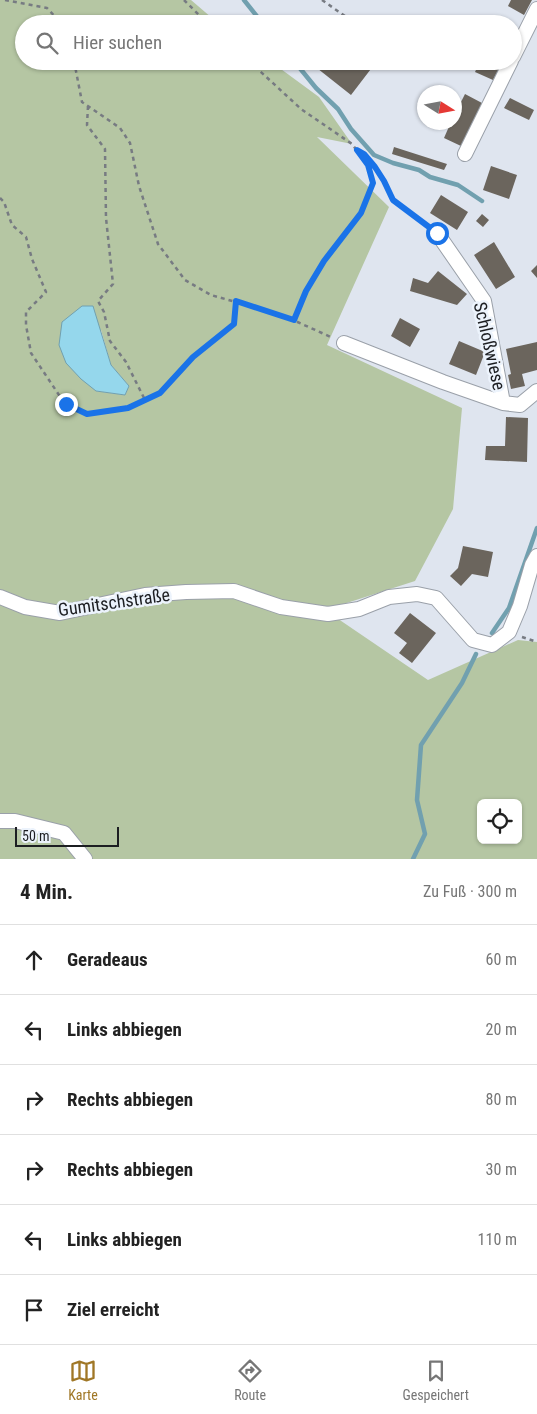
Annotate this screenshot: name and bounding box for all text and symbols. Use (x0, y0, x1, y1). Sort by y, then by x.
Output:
search box (15, 15, 522, 70)
icon: search (33, 29, 61, 57)
text: Hier suchen (73, 31, 162, 54)
north arrow (417, 85, 462, 130)
route start (426, 222, 449, 245)
street label: Schloßwiese (470, 300, 510, 392)
route end (55, 393, 78, 416)
street label: Gumitschstraße (57, 584, 171, 620)
map controls (477, 799, 522, 844)
button: locate (477, 799, 522, 844)
scale bar (15, 824, 119, 847)
text: 50 m (22, 828, 50, 844)
text: 4 Min. (20, 880, 73, 904)
text: Zu Fuß · 300 m (423, 882, 517, 901)
icon: ahead (20, 946, 48, 974)
text: Geradeaus (67, 948, 148, 971)
text: 60 m (485, 950, 517, 969)
icon: left (20, 1016, 48, 1044)
text: Links abbiegen (67, 1018, 182, 1041)
text: 20 m (485, 1020, 517, 1039)
icon: right (20, 1086, 48, 1114)
text: Rechts abbiegen (67, 1088, 193, 1111)
text: 80 m (485, 1090, 517, 1109)
icon: right (20, 1156, 48, 1184)
text: Rechts abbiegen (67, 1158, 193, 1181)
text: 30 m (485, 1160, 517, 1179)
icon: left (20, 1226, 48, 1254)
text: Links abbiegen (67, 1228, 182, 1251)
text: 110 m (478, 1230, 517, 1249)
icon: arrive (20, 1296, 48, 1324)
text: Ziel erreicht (67, 1298, 159, 1321)
tab: Karte (68, 1357, 98, 1403)
tab: Route (234, 1357, 266, 1403)
tab: Gespeichert (402, 1357, 469, 1403)

